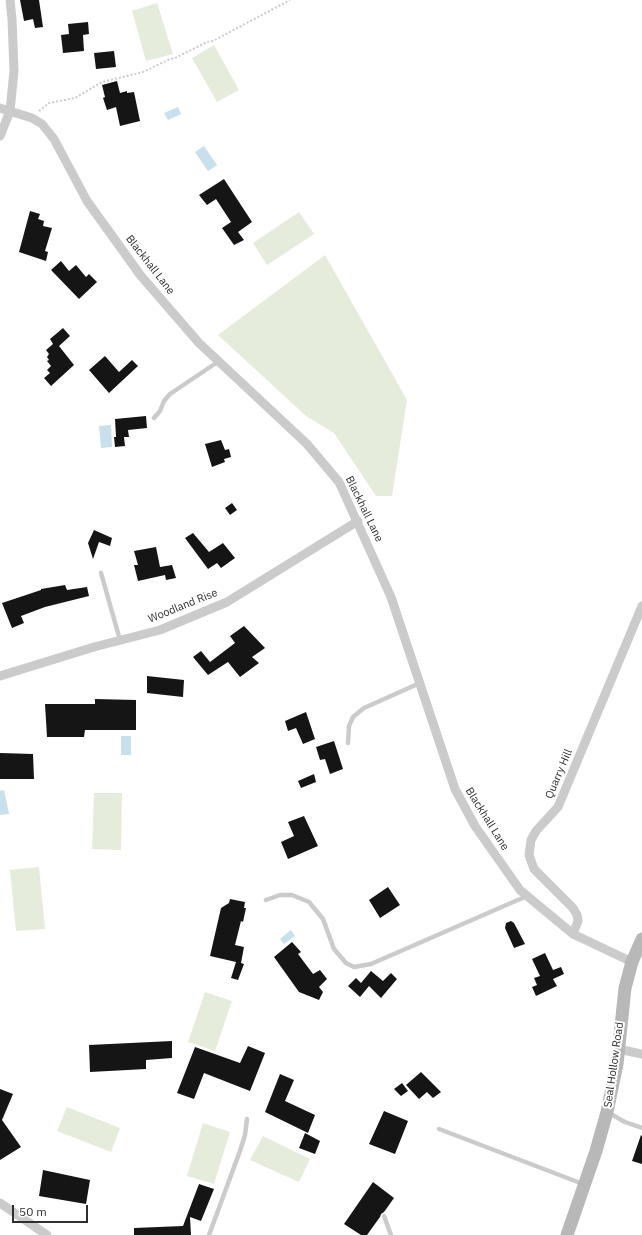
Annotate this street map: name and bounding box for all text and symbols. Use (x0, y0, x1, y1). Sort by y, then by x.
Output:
street label: Blackhall Lane (123, 233, 177, 297)
street label: Blackhall Lane (342, 474, 386, 544)
street label: Woodland Rise (146, 586, 220, 626)
street label: Quarry Hill (543, 747, 575, 801)
street label: Blackhall Lane (462, 785, 512, 853)
street label: Seal Hollow Road (601, 1021, 627, 1109)
scale bar (14, 1197, 90, 1223)
text: 50 m (19, 1204, 47, 1219)

